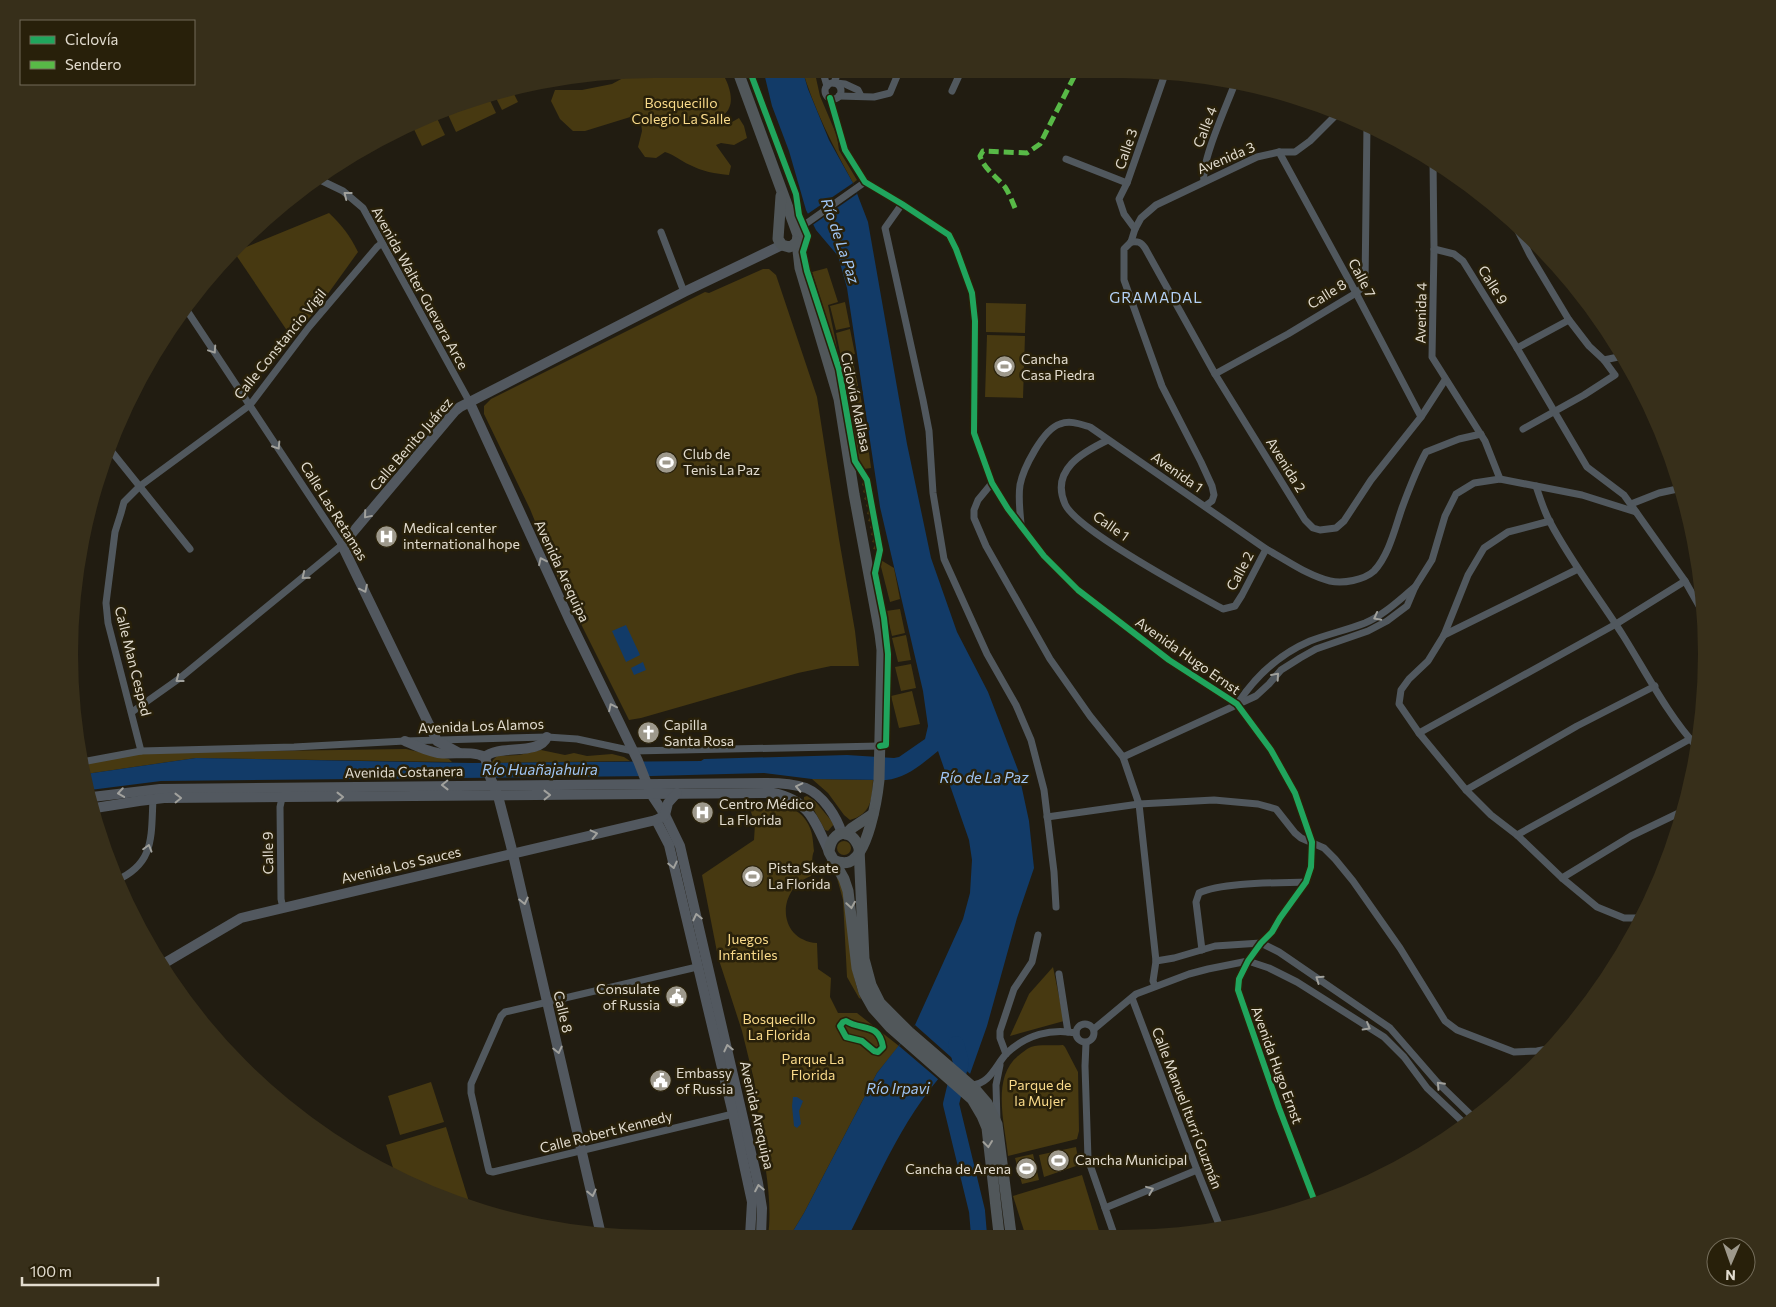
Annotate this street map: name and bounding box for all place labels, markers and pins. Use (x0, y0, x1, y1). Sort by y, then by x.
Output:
place label: Cancha Casa Piedra (1021, 350, 1095, 383)
sports icon: Cancha Casa Piedra (993, 355, 1017, 379)
place label: Club de Tenis La Paz (683, 445, 760, 478)
sports icon: Club de Tenis La Paz (655, 450, 679, 474)
place label: Medical center international hope (403, 519, 520, 552)
hospital icon: Medical center international hope (375, 524, 399, 548)
place label: Capilla Santa Rosa (664, 716, 734, 749)
church icon: Capilla Santa Rosa (636, 721, 660, 745)
place label: Centro Médico La Florida (719, 795, 814, 828)
hospital icon: Centro Médico La Florida (691, 800, 715, 824)
place label: Pista Skate La Florida (768, 859, 839, 892)
sports icon: Pista Skate La Florida (740, 864, 764, 888)
place label: Consulate of Russia (596, 980, 660, 1013)
public building icon: Consulate of Russia (664, 985, 688, 1009)
place label: Embassy of Russia (676, 1064, 733, 1097)
public building icon: Embassy of Russia (648, 1069, 672, 1093)
sports icon: Cancha Municipal (1047, 1148, 1071, 1172)
place label: Cancha Municipal (1075, 1151, 1187, 1168)
sports icon: Cancha de Arena (1015, 1157, 1039, 1181)
place label: Cancha de Arena (905, 1160, 1011, 1177)

